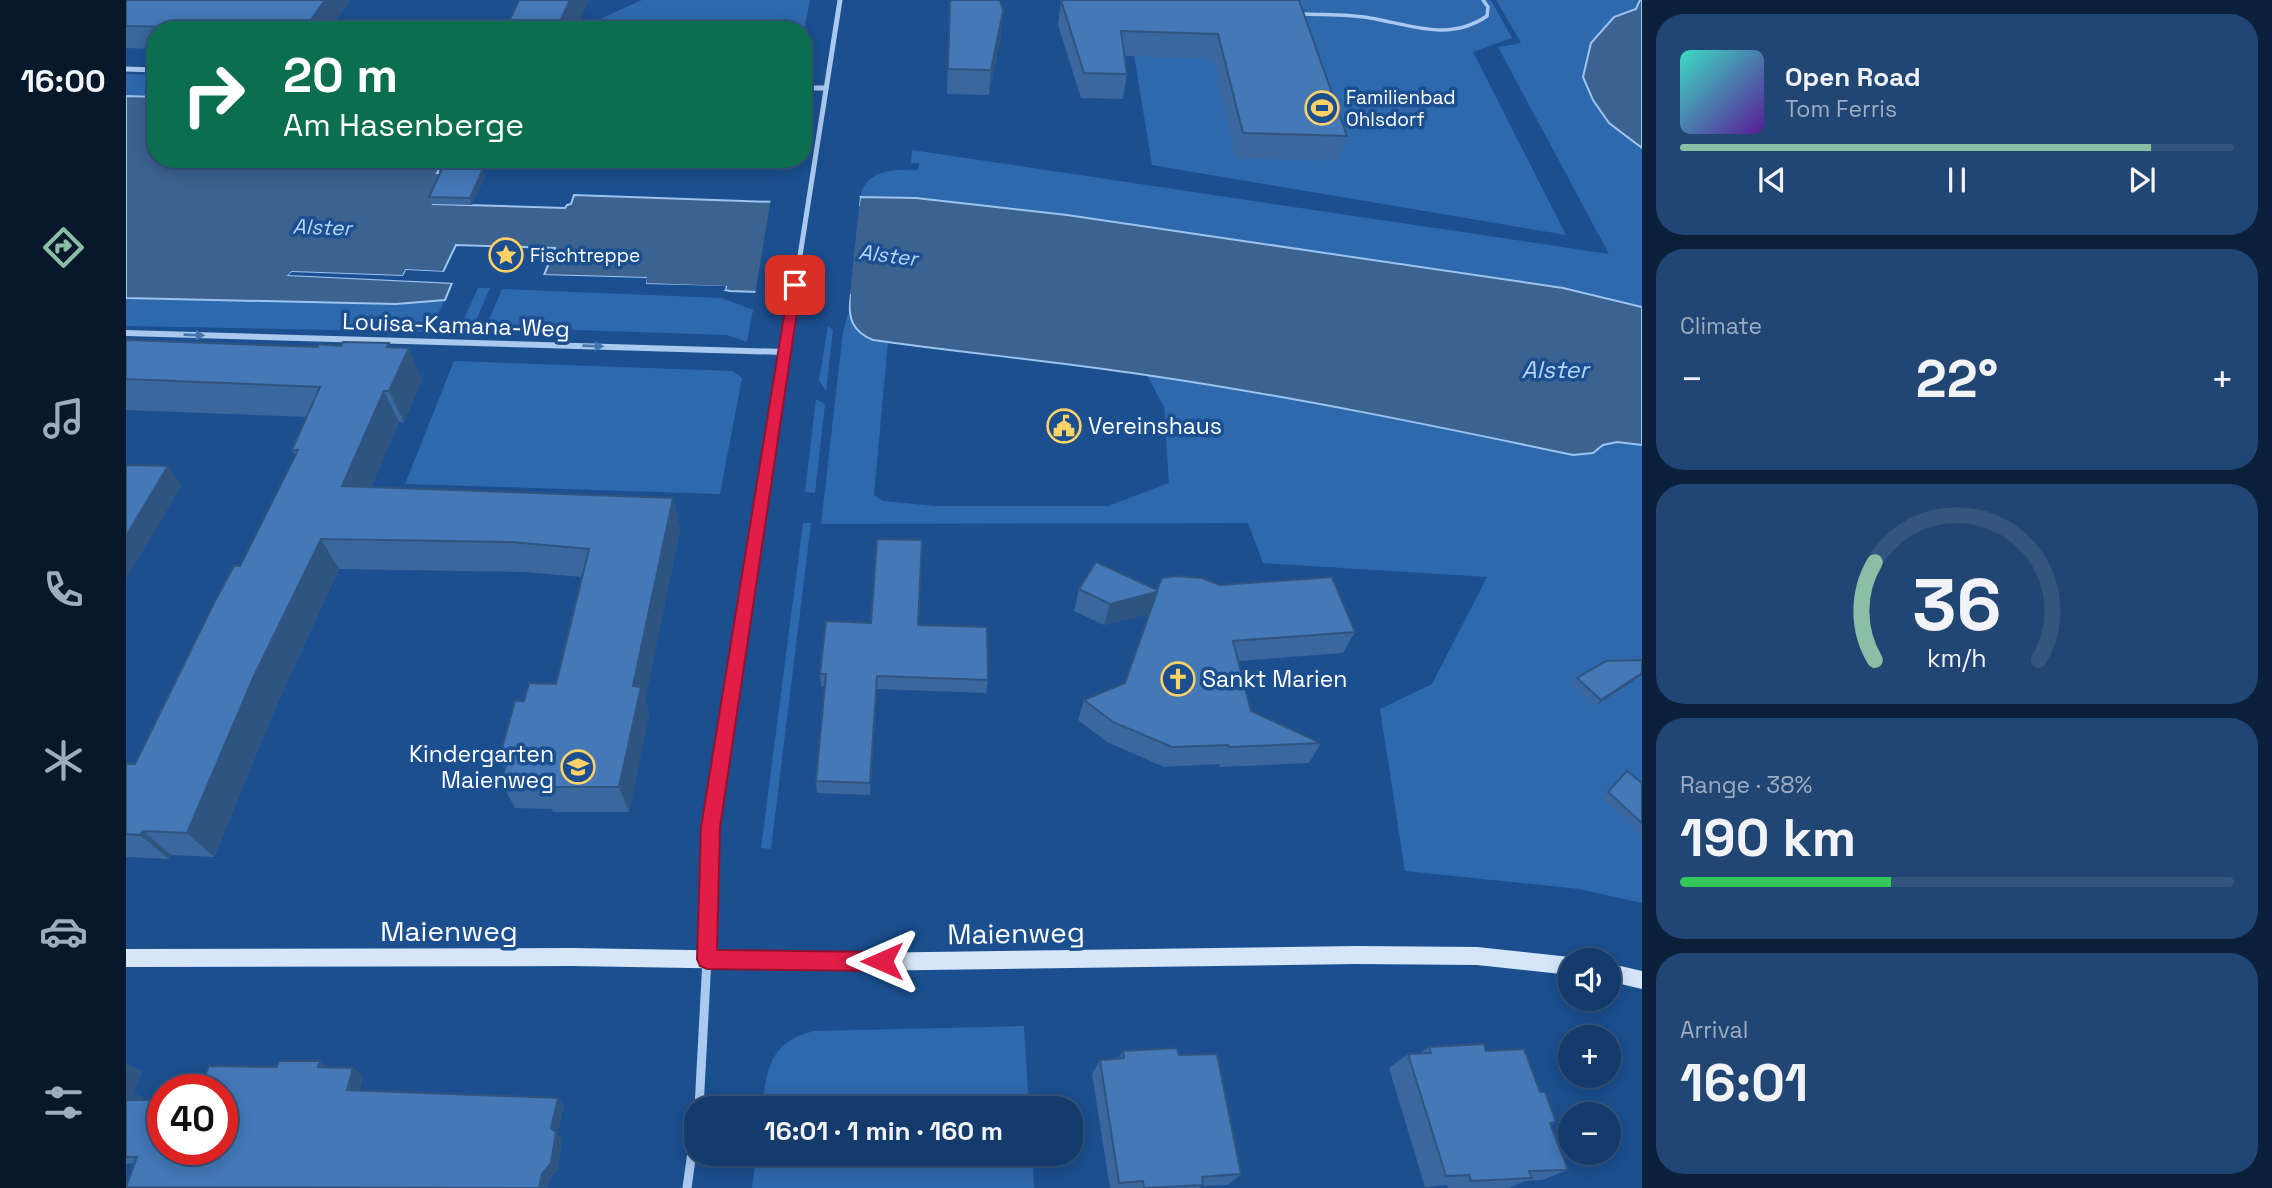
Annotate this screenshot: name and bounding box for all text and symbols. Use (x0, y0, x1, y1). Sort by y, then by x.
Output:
text: 20 m (283, 44, 398, 106)
icon: right (168, 49, 259, 140)
text: Open Road (1785, 60, 1921, 94)
text: 16:00 (20, 61, 106, 101)
place label: Familienbad Ohlsdorf (1346, 85, 1455, 132)
sports icon: Familienbad Ohlsdorf (1303, 89, 1341, 127)
text: Tom Ferris (1785, 94, 1897, 124)
text: Am Hasenberge (283, 105, 524, 145)
icon: previous (1753, 161, 1791, 199)
icon: pause (1938, 161, 1976, 199)
icon: next (2123, 161, 2161, 199)
water label: Alster (292, 212, 354, 242)
icon: directions (39, 223, 88, 272)
place icon: Fischtreppe (487, 236, 525, 274)
water label: Alster (857, 238, 921, 272)
place label: Fischtreppe (530, 243, 640, 268)
pin (765, 255, 825, 315)
icon: arrive (776, 266, 814, 304)
street label: Louisa-Kamana-Weg (342, 306, 570, 344)
text: Climate (1680, 311, 1762, 341)
one-way arrow (183, 329, 205, 340)
one-way arrow (582, 340, 604, 352)
text: 22° (1916, 346, 1998, 412)
water label: Alster (1521, 354, 1592, 385)
text: − (1680, 355, 1704, 403)
text: + (2210, 355, 2234, 403)
icon: music (39, 394, 88, 443)
public building icon: Vereinshaus (1045, 407, 1083, 445)
place label: Vereinshaus (1088, 411, 1222, 441)
text: 36 (1912, 558, 2002, 651)
icon: phone (39, 565, 88, 614)
text: km/h (1927, 642, 1987, 674)
church icon: Sankt Marien (1159, 660, 1197, 698)
place label: Sankt Marien (1202, 664, 1347, 694)
icon: climate (39, 736, 88, 785)
place label: Kindergarten Maienweg (409, 739, 554, 795)
school or university icon: Kindergarten Maienweg (559, 748, 597, 786)
text: Range · 38% (1680, 770, 1812, 800)
text: 190 km (1680, 805, 1856, 871)
icon: car (39, 907, 88, 956)
street label: Maienweg (380, 913, 518, 949)
street label: Maienweg (947, 914, 1085, 952)
position arrow (845, 924, 919, 998)
map controls (1558, 948, 1621, 1165)
button: sound (1558, 948, 1621, 1011)
text: Arrival (1680, 1015, 1748, 1045)
button: + (1558, 1025, 1621, 1088)
text: 16:01 (1680, 1050, 1808, 1116)
speed limit sign: 40 (147, 1074, 238, 1165)
icon: filters (39, 1078, 88, 1127)
button: − (1558, 1102, 1621, 1165)
text: 16:01 · 1 min · 160 m (764, 1114, 1003, 1148)

